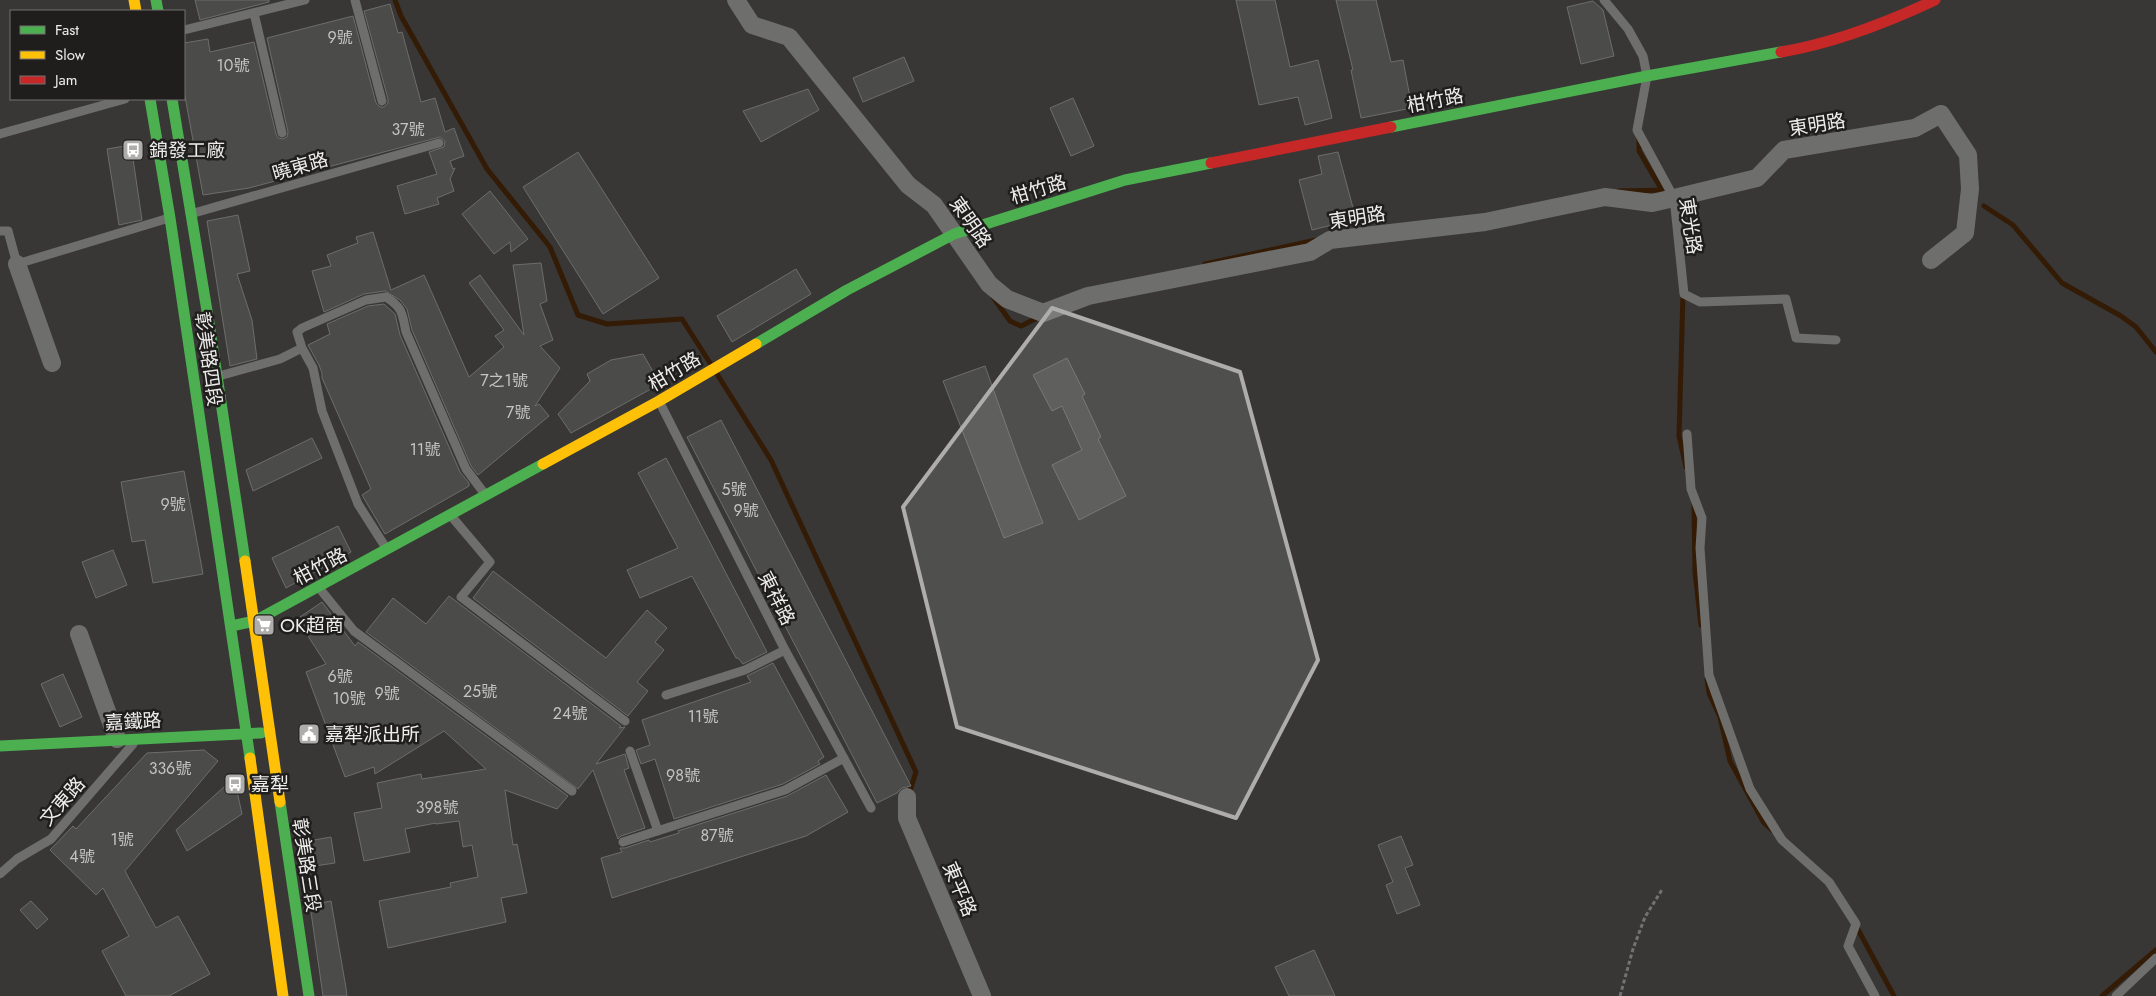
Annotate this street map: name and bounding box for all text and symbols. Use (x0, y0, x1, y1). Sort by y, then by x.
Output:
legend (10, 10, 185, 100)
text: Fast (55, 19, 79, 41)
house number: 9號 (327, 26, 353, 49)
text: Slow (55, 44, 86, 66)
house number: 10號 (217, 54, 249, 77)
text: Jam (53, 69, 78, 91)
street label: 柑竹路 (1405, 82, 1466, 119)
street label: 東明路 (1787, 107, 1847, 142)
house number: 37號 (392, 118, 424, 141)
place label: 錦發工廠 (149, 137, 225, 164)
bus stop icon: 錦發工廠 (121, 138, 145, 162)
street label: 曉東路 (269, 146, 331, 187)
street label: 柑竹路 (1007, 168, 1069, 211)
street label: 東明路 (943, 191, 998, 253)
street label: 東光路 (1673, 196, 1708, 256)
street label: 東明路 (1327, 200, 1387, 235)
street label: 彰美路四段 (189, 310, 228, 408)
street label: 柑竹路 (643, 345, 706, 398)
house number: 7之1號 (480, 369, 528, 392)
house number: 7號 (506, 401, 530, 424)
house number: 11號 (410, 438, 440, 461)
house number: 5號 (721, 478, 747, 501)
house number: 9號 (160, 493, 186, 516)
house number: 9號 (733, 499, 759, 522)
street label: 柑竹路 (289, 541, 352, 592)
street label: 東祥路 (752, 567, 802, 630)
place label: OK超商 (280, 612, 344, 639)
supermarket icon: OK超商 (252, 613, 276, 637)
house number: 6號 (327, 665, 353, 688)
house number: 25號 (463, 680, 497, 703)
house number: 9號 (374, 682, 400, 705)
house number: 10號 (333, 687, 365, 710)
house number: 24號 (553, 702, 587, 725)
house number: 11號 (688, 705, 718, 728)
street label: 嘉鐵路 (104, 707, 162, 736)
place label: 嘉犁派出所 (325, 721, 420, 748)
public building icon: 嘉犁派出所 (297, 722, 321, 746)
house number: 336號 (149, 757, 191, 780)
house number: 98號 (666, 764, 700, 787)
street label: 文東路 (33, 771, 91, 832)
place label: 嘉犁 (251, 771, 289, 798)
bus stop icon: 嘉犁 (223, 772, 247, 796)
house number: 398號 (416, 796, 458, 819)
street label: 彰美路三段 (286, 816, 327, 914)
house number: 87號 (701, 824, 733, 847)
house number: 1號 (110, 828, 134, 851)
house number: 4號 (69, 845, 95, 868)
street label: 東平路 (936, 858, 983, 921)

